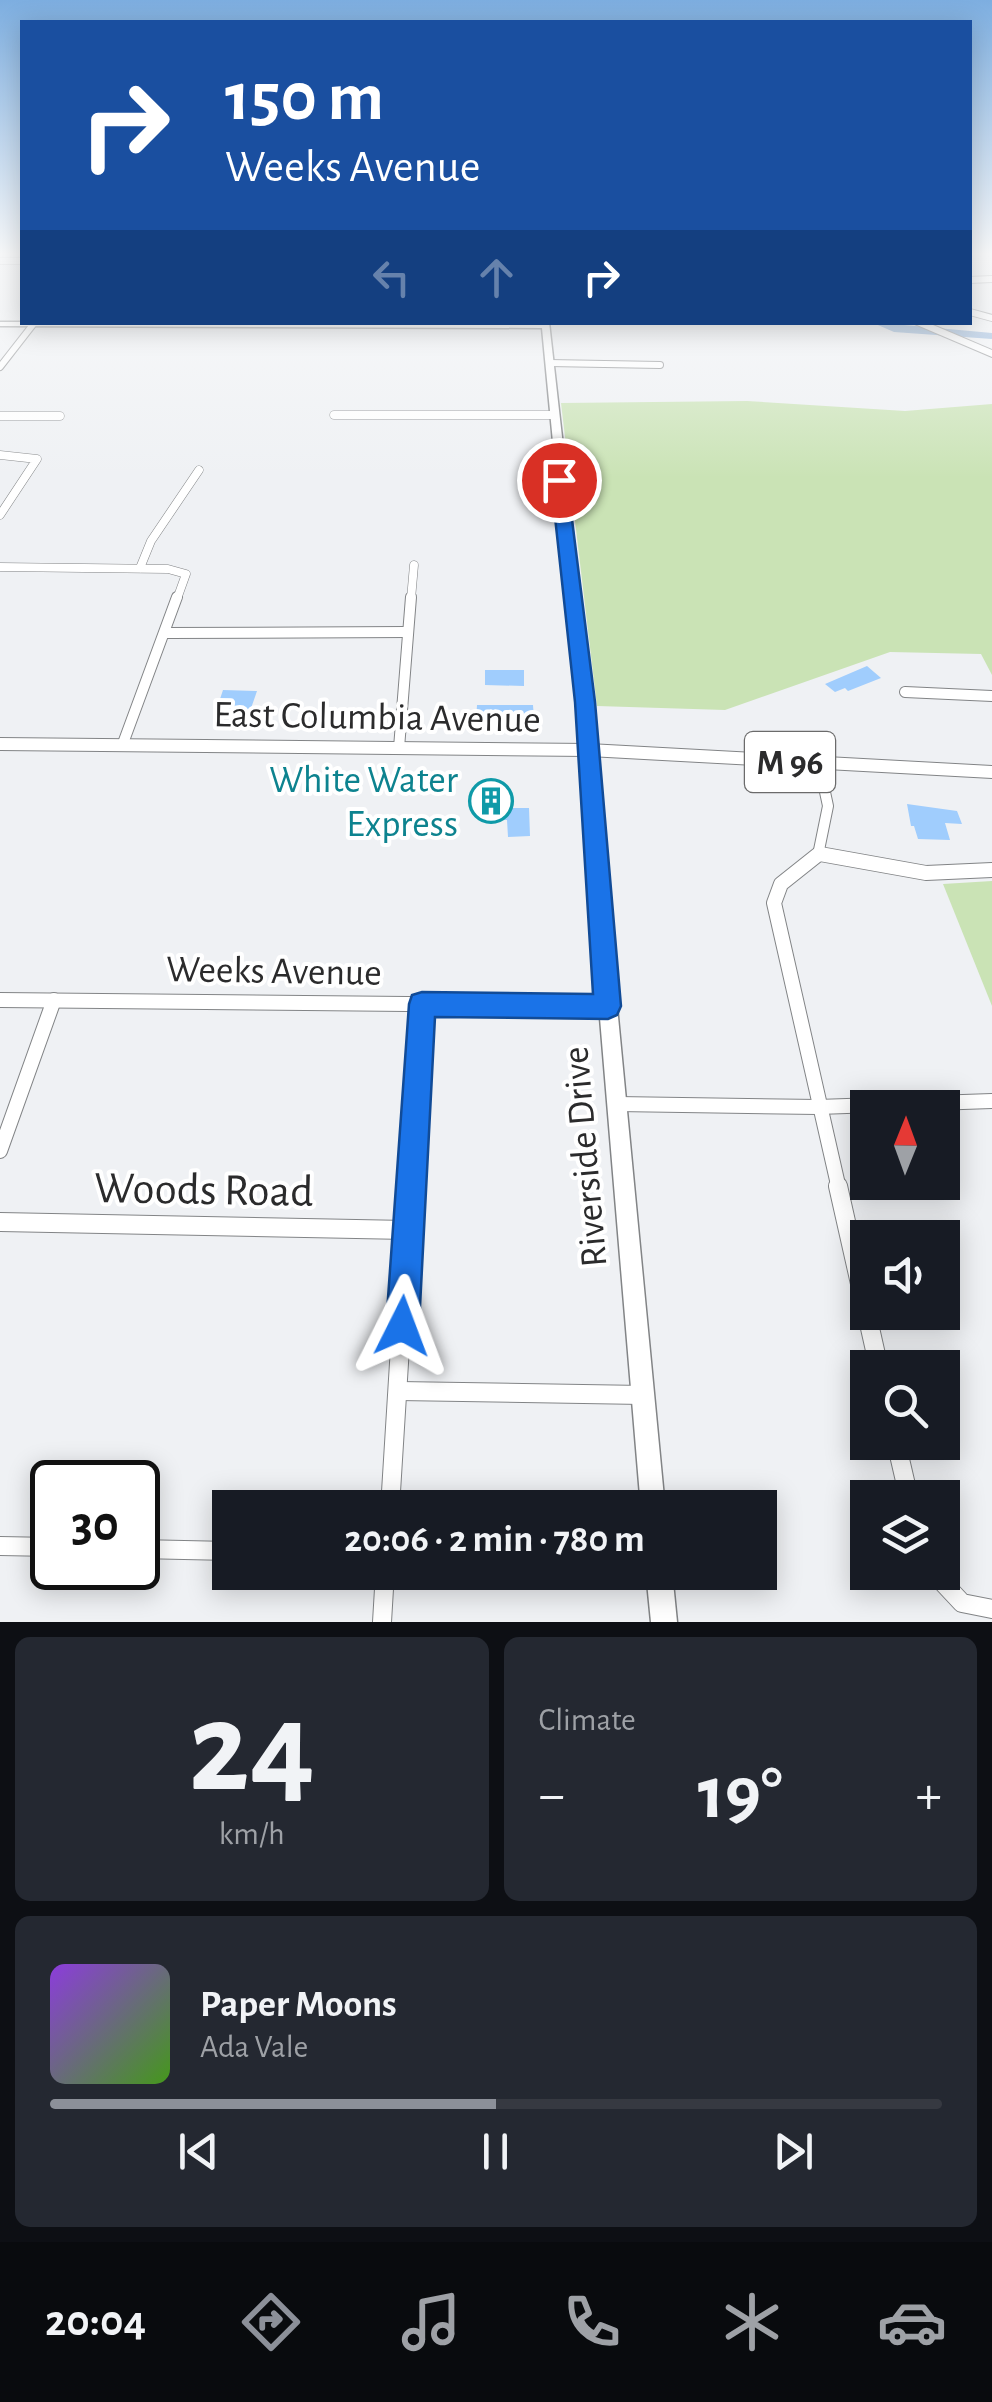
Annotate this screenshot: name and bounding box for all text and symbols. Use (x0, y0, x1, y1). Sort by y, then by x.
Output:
icon: right (60, 60, 190, 190)
text: 150 m (225, 63, 384, 133)
text: Weeks Avenue (225, 145, 480, 190)
icon: left (364, 250, 419, 305)
icon: ahead (469, 250, 524, 305)
icon: right (574, 250, 629, 305)
pin (517, 438, 602, 523)
icon: arrive (532, 453, 587, 508)
street label: East Columbia Avenue (213, 696, 541, 740)
road number: M 96 (745, 732, 835, 792)
place label: White Water Express (269, 762, 459, 844)
building icon: White Water Express (468, 778, 514, 824)
street label: Weeks Avenue (166, 951, 382, 993)
street label: Riverside Drive (557, 1045, 615, 1269)
north arrow (850, 1090, 960, 1200)
map controls (850, 1090, 960, 1590)
street label: Woods Road (94, 1166, 314, 1215)
button: sound (850, 1220, 960, 1330)
position arrow (350, 1274, 454, 1378)
button: search (850, 1350, 960, 1460)
speed limit sign: 30 (30, 1460, 160, 1590)
button: layers (850, 1480, 960, 1590)
text: 20:06 · 2 min · 780 m (344, 1521, 645, 1559)
text: 24 (188, 1685, 315, 1815)
text: Climate (539, 1704, 636, 1736)
text: 19° (698, 1757, 783, 1832)
text: − (539, 1768, 565, 1823)
text: + (916, 1768, 942, 1823)
text: km/h (219, 1818, 285, 1850)
text: Paper Moons (200, 1986, 397, 2024)
text: Ada Vale (200, 2031, 308, 2063)
icon: previous (171, 2124, 226, 2179)
icon: pause (468, 2124, 523, 2179)
icon: next (766, 2124, 821, 2179)
icon: directions (236, 2287, 306, 2357)
icon: music (396, 2287, 466, 2357)
icon: phone (557, 2287, 627, 2357)
icon: climate (717, 2287, 787, 2357)
icon: car (877, 2287, 947, 2357)
text: 20:04 (45, 2299, 146, 2344)

